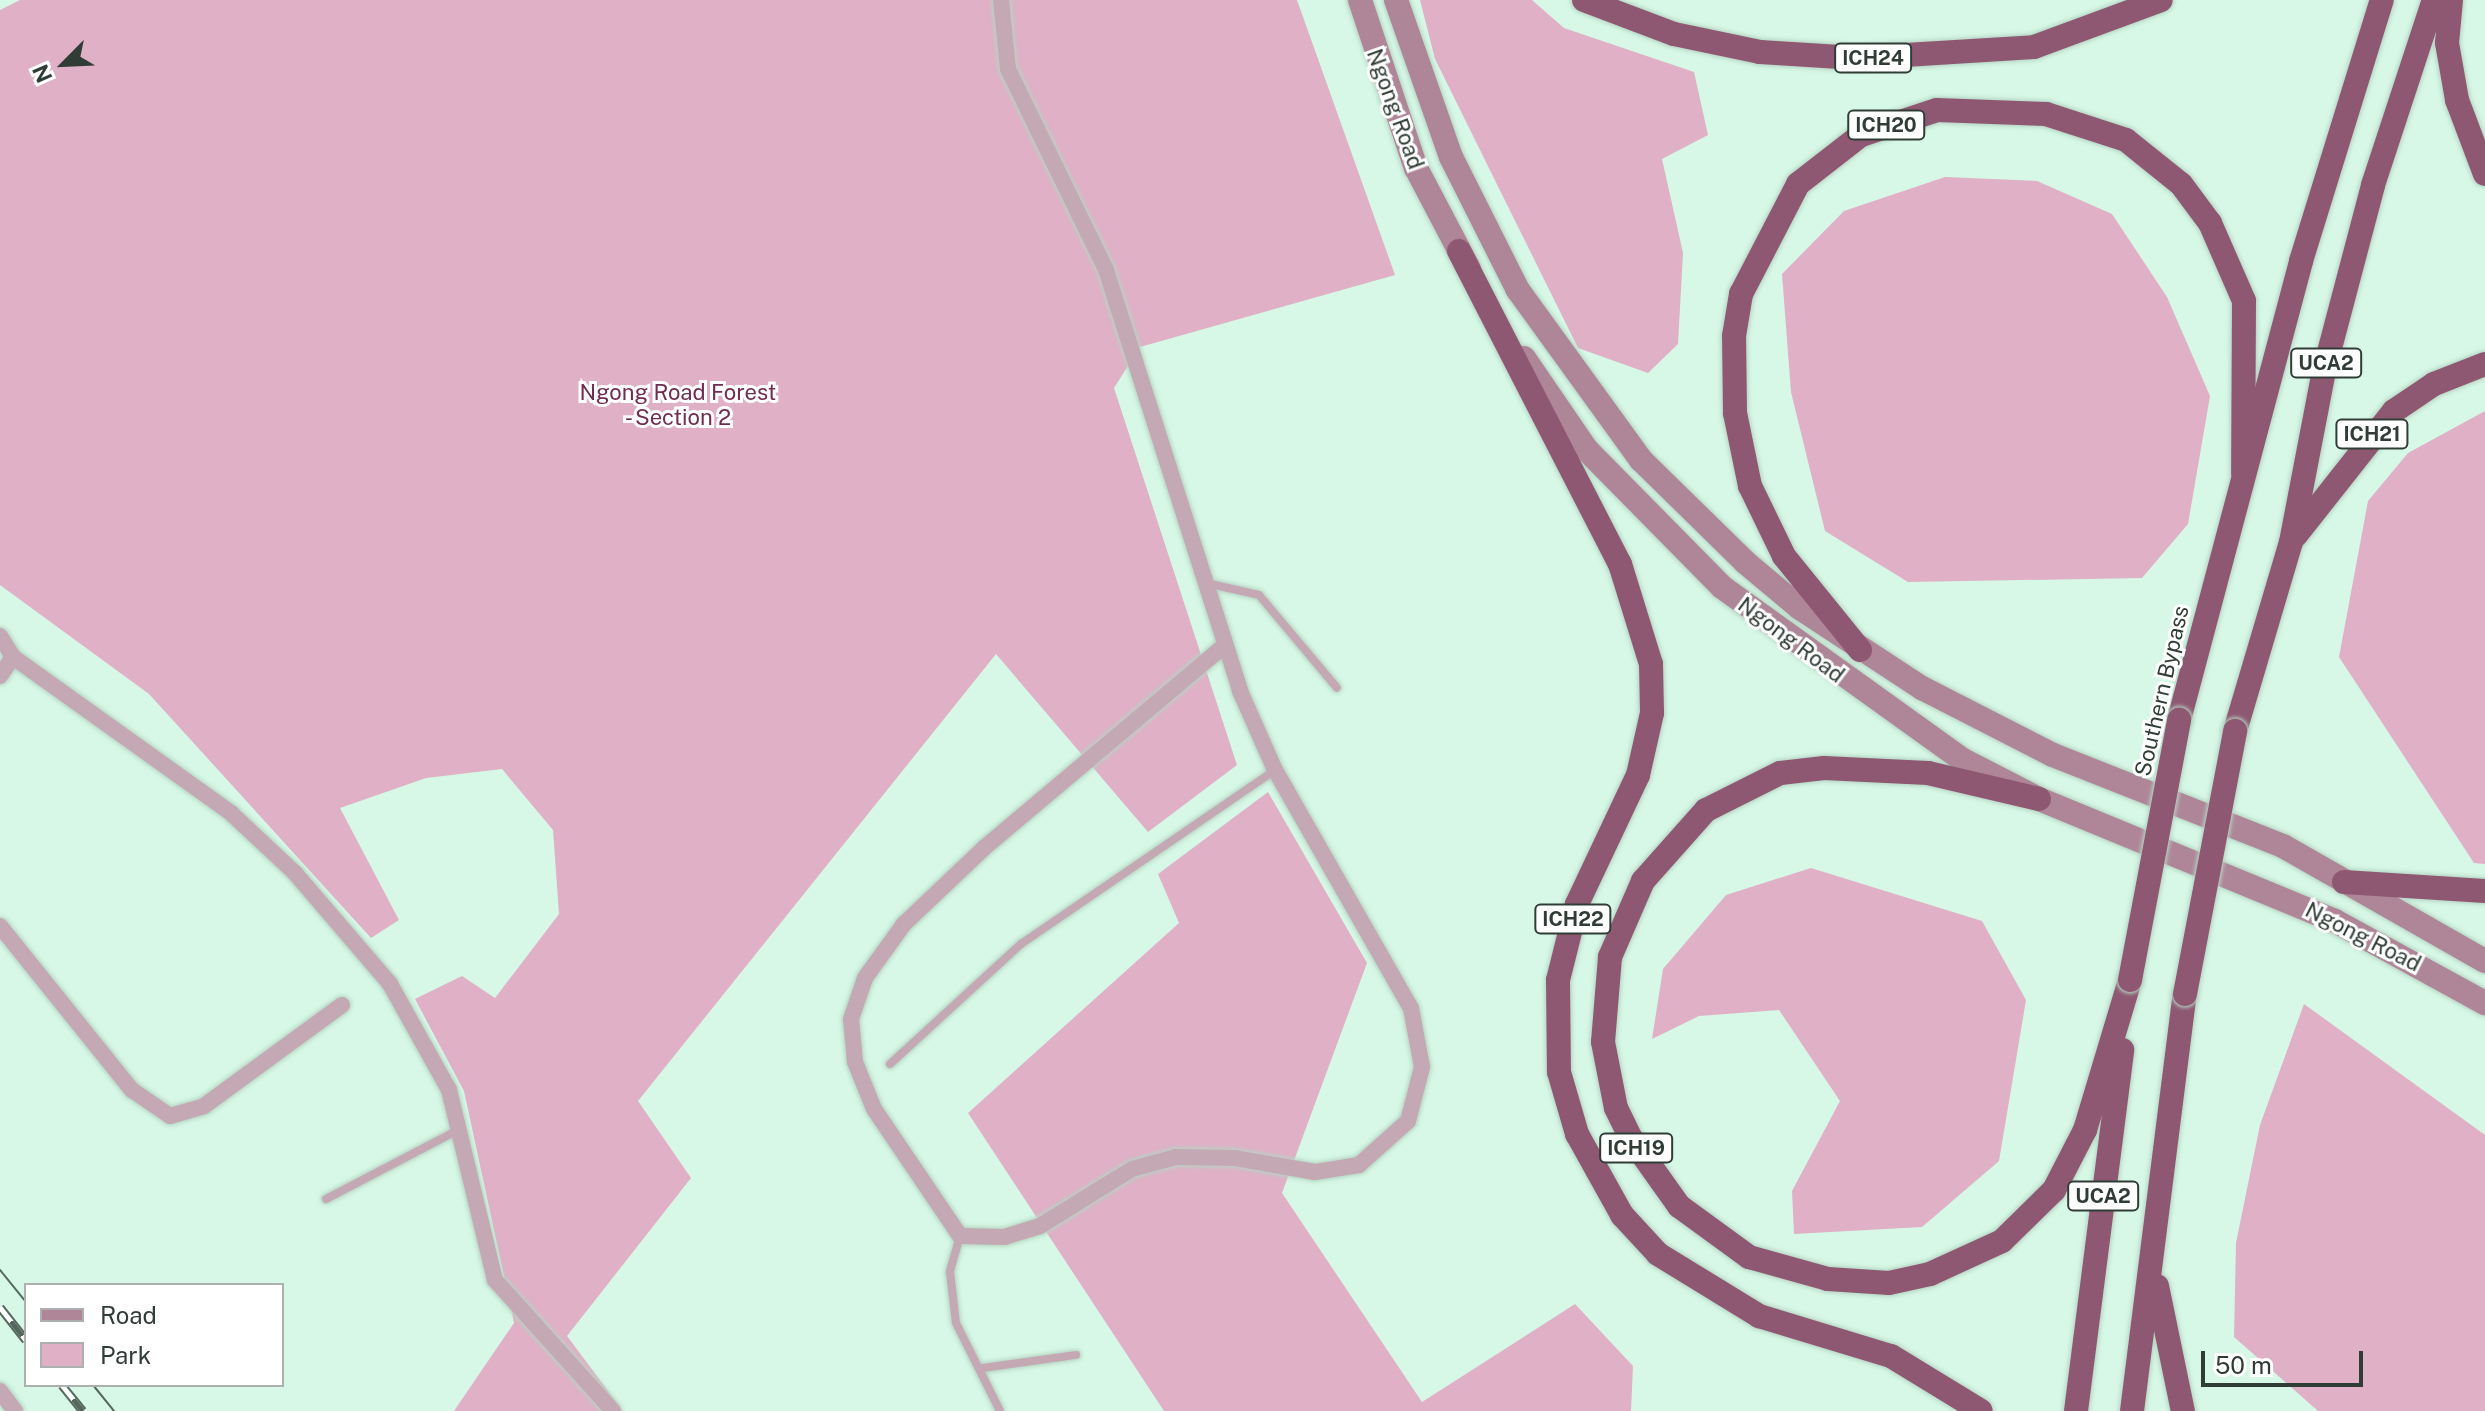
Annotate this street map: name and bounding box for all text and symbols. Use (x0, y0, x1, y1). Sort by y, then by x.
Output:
north arrow (24, 24, 104, 104)
road number: ICH24 (1833, 42, 1913, 74)
street label: Ngong Road (1361, 45, 1429, 173)
text: N (27, 61, 57, 87)
road number: ICH20 (1846, 109, 1926, 141)
road number: UCA2 (2290, 347, 2362, 379)
park label: Ngong Road Forest - Section 2 (580, 379, 776, 430)
road number: ICH21 (2334, 418, 2410, 450)
street label: Ngong Road (1733, 592, 1849, 688)
street label: Southern Bypass (2130, 603, 2194, 779)
street label: Ngong Road (2301, 897, 2425, 977)
road number: ICH22 (1533, 903, 1613, 935)
road number: ICH19 (1598, 1132, 1674, 1164)
road number: UCA2 (2067, 1180, 2139, 1212)
legend (24, 1283, 284, 1387)
text: Road (100, 1301, 157, 1329)
scale bar (2205, 1335, 2367, 1385)
text: Park (100, 1341, 151, 1369)
text: 50 m (2215, 1351, 2272, 1379)

